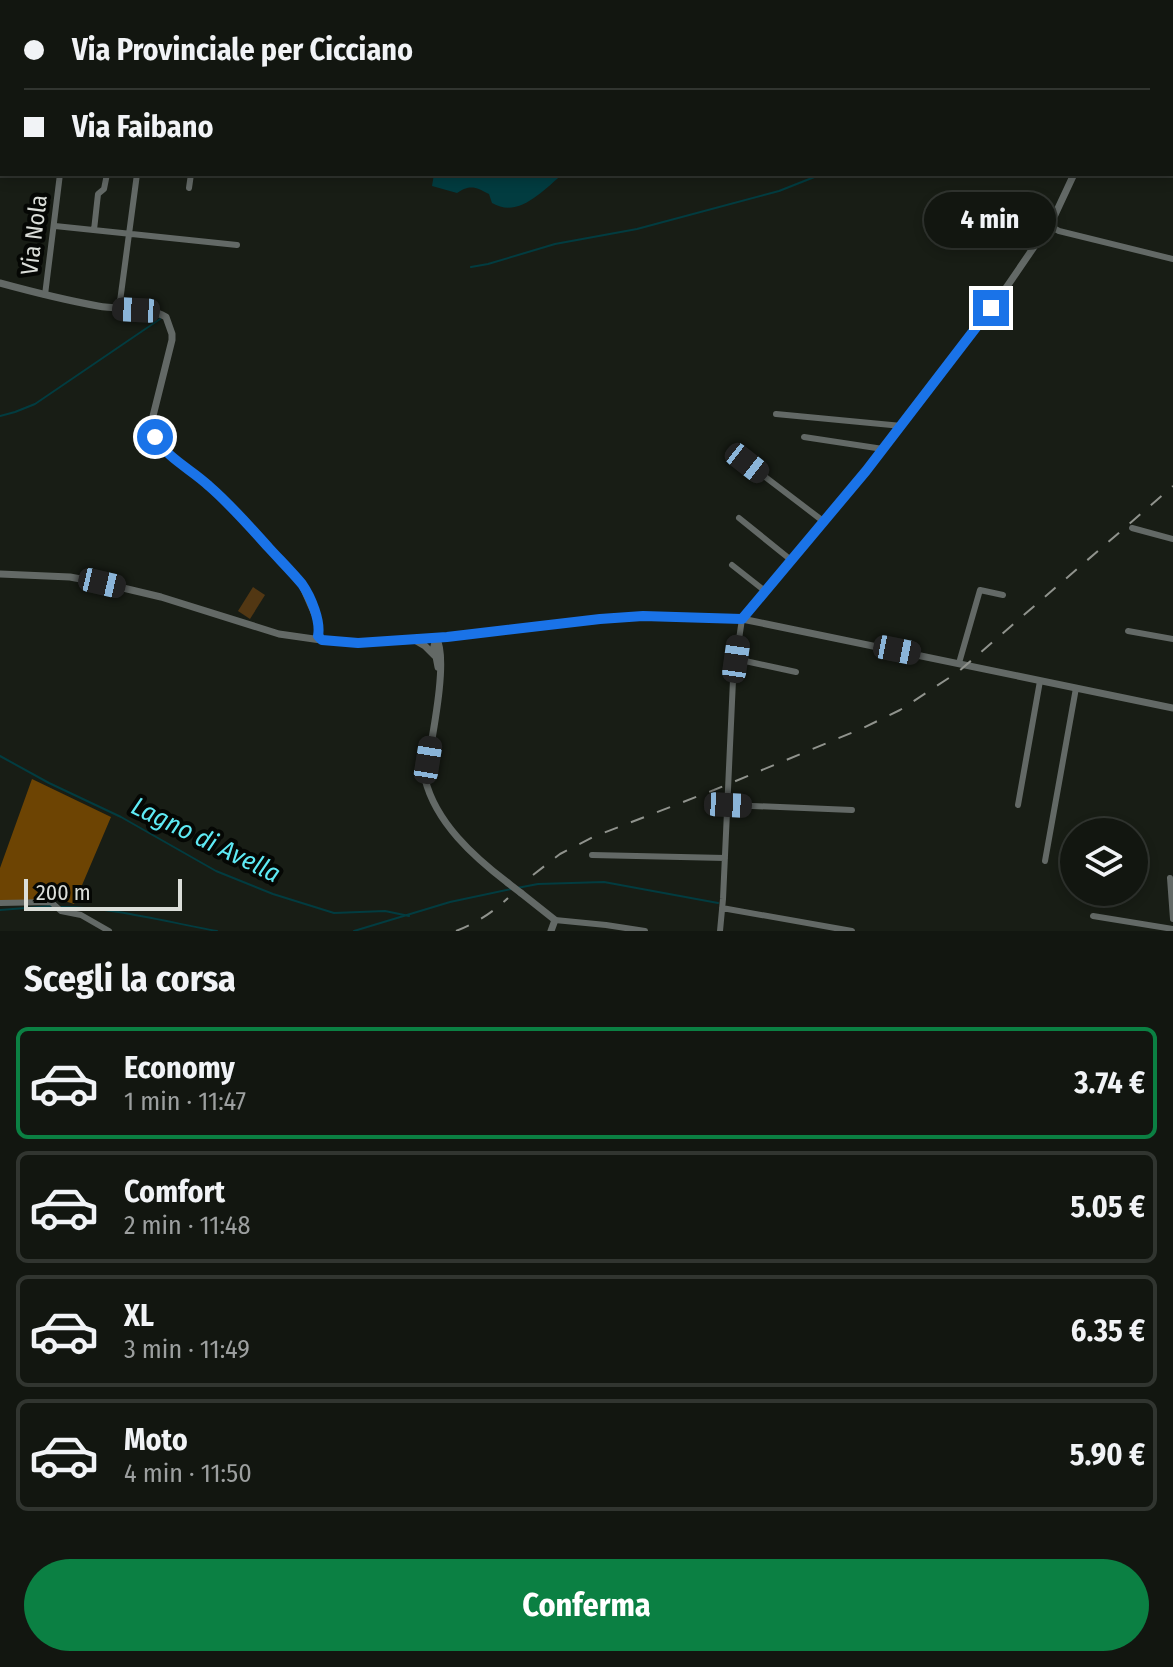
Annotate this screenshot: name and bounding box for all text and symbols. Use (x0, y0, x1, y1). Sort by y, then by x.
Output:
text: Via Provinciale per Cicciano (72, 32, 413, 68)
text: Via Faibano (72, 109, 213, 145)
callout: 4 min (925, 192, 1057, 248)
street label: Via Nola (15, 193, 53, 277)
text: 4 min (961, 204, 1019, 235)
route end (973, 290, 1009, 326)
car (111, 297, 161, 323)
route start (137, 419, 173, 455)
car (721, 439, 773, 487)
car (76, 566, 128, 600)
car (721, 634, 751, 684)
car (871, 634, 923, 666)
car (412, 734, 444, 786)
water label: Lagno di Avella (127, 791, 285, 889)
car (703, 792, 753, 818)
map controls (1060, 818, 1148, 906)
button: layers (1060, 818, 1148, 906)
scale bar (24, 875, 182, 911)
text: 200 m (36, 879, 91, 906)
text: Scegli la corsa (24, 957, 236, 1001)
icon: car (28, 1047, 100, 1119)
text: Economy (124, 1050, 235, 1086)
text: 3.74 € (1074, 1065, 1145, 1101)
text: 1 min · 11:47 (124, 1086, 246, 1117)
icon: car (28, 1171, 100, 1243)
text: Comfort (124, 1174, 225, 1210)
text: 5.05 € (1070, 1189, 1145, 1225)
text: 2 min · 11:48 (124, 1210, 250, 1241)
icon: car (28, 1295, 100, 1367)
text: XL (124, 1298, 154, 1334)
text: 6.35 € (1071, 1313, 1145, 1349)
text: 3 min · 11:49 (124, 1334, 250, 1365)
icon: car (28, 1419, 100, 1491)
text: Moto (124, 1422, 188, 1458)
text: 5.90 € (1070, 1437, 1145, 1473)
text: 4 min · 11:50 (124, 1458, 252, 1489)
button: Conferma (24, 1559, 1149, 1651)

